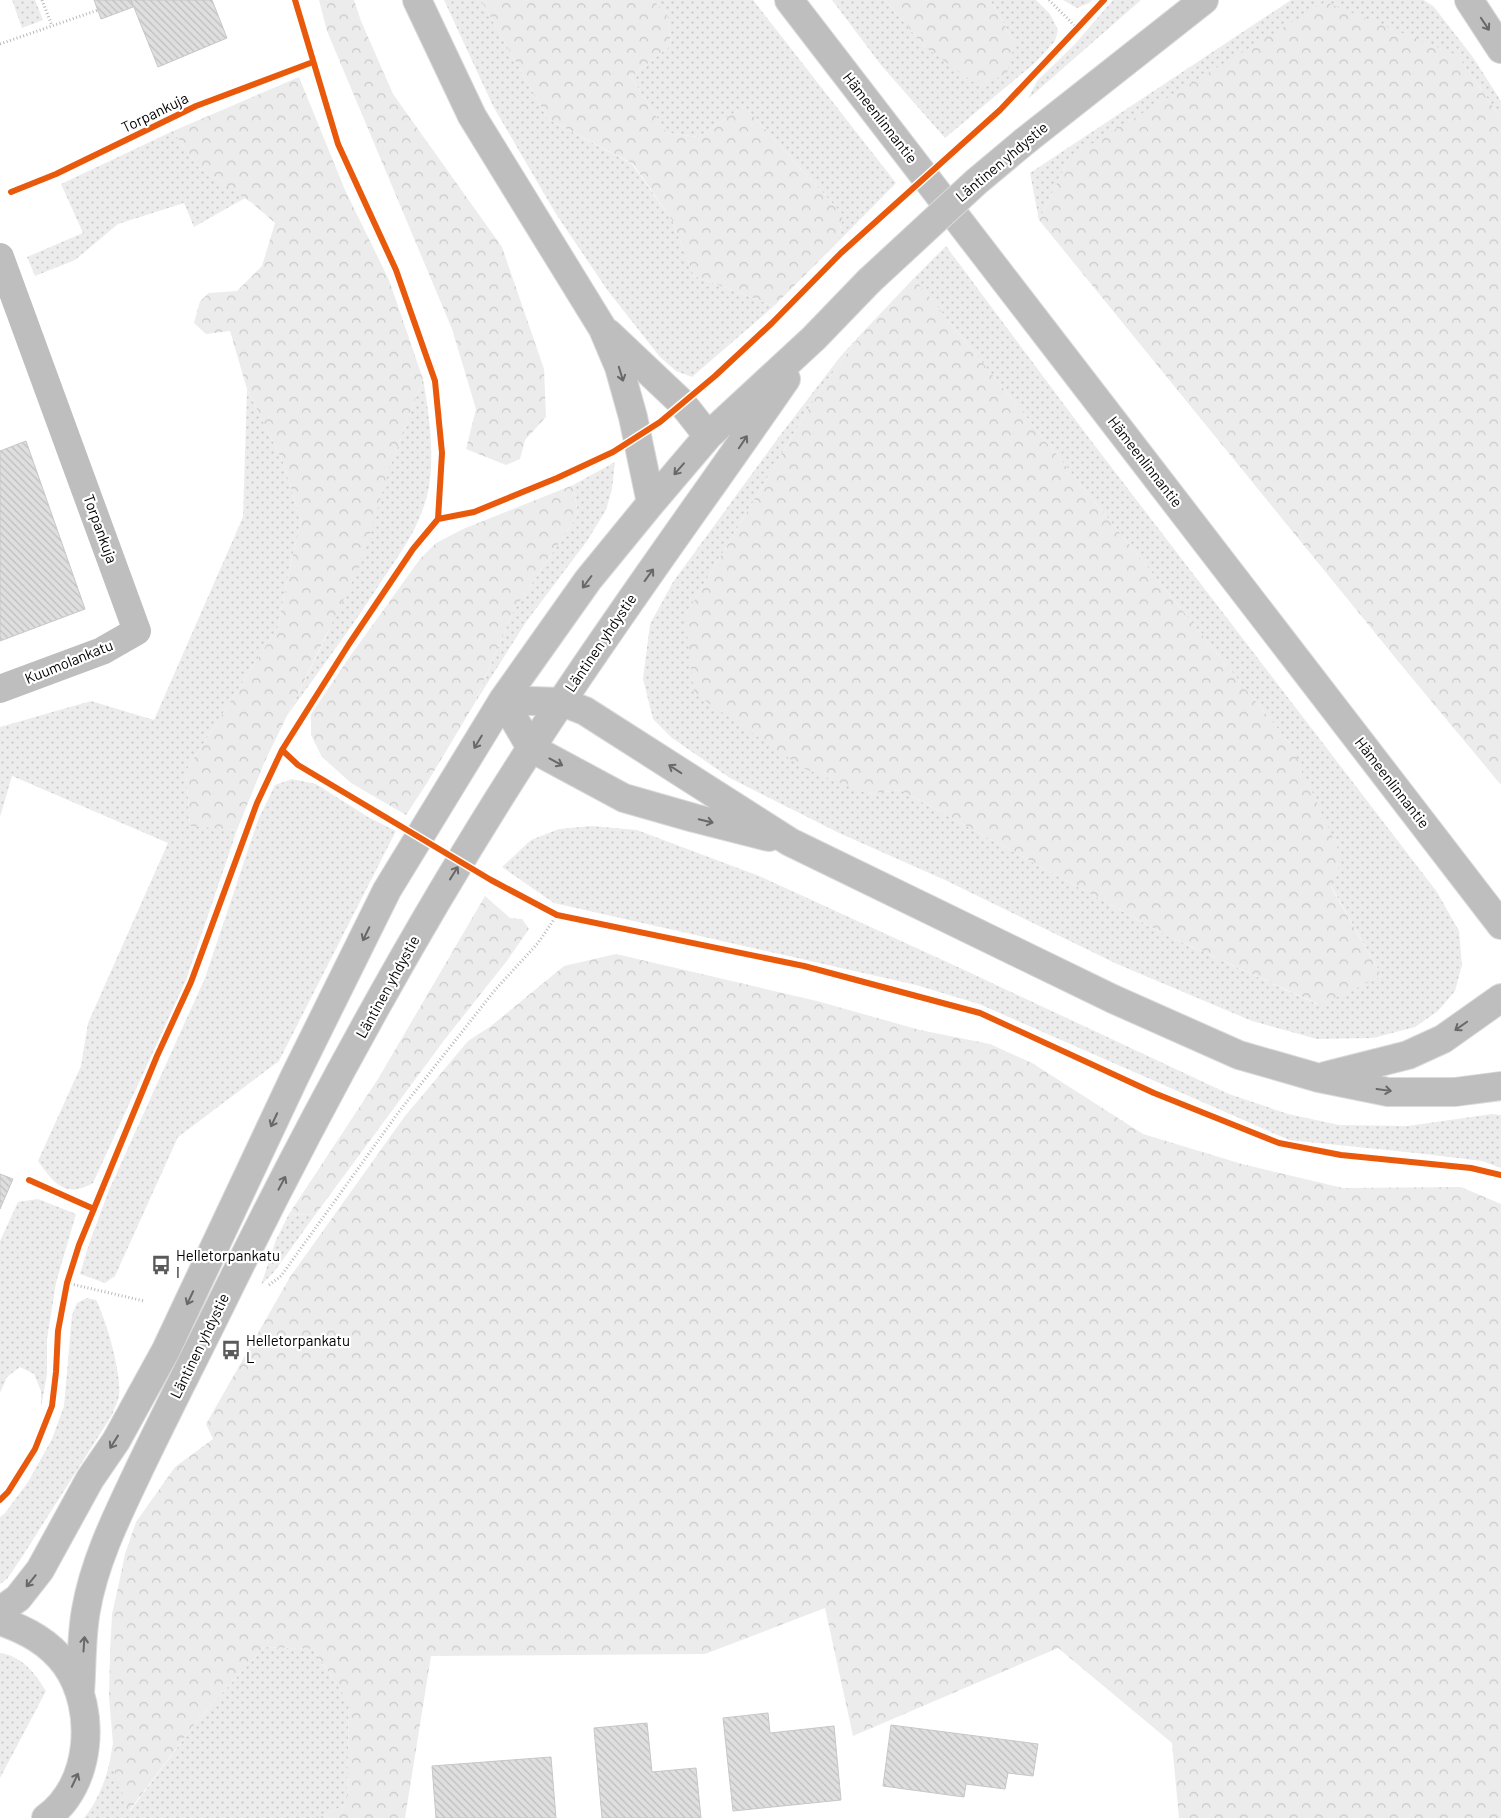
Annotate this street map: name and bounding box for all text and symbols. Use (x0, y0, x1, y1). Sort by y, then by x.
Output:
one-way arrow (1480, 17, 1490, 31)
street label: Hämeenlinnantie (840, 68, 922, 166)
street label: Torpankuja (118, 88, 191, 136)
street label: Läntinen yhdystie (952, 117, 1051, 205)
one-way arrow (616, 366, 626, 382)
street label: Hämeenlinnantie (1105, 412, 1187, 510)
one-way arrow (738, 435, 748, 449)
one-way arrow (674, 463, 685, 476)
street label: Torpankuja (80, 492, 122, 566)
one-way arrow (644, 568, 654, 582)
one-way arrow (582, 575, 592, 589)
street label: Läntinen yhdystie (561, 590, 640, 695)
street label: Kuumolankatu (22, 635, 115, 687)
street label: Hämeenlinnantie (1352, 733, 1434, 831)
one-way arrow (472, 735, 482, 749)
one-way arrow (548, 758, 563, 767)
one-way arrow (668, 763, 682, 774)
one-way arrow (698, 817, 714, 827)
one-way arrow (450, 866, 460, 880)
one-way arrow (360, 926, 370, 941)
street label: Läntinen yhdystie (351, 932, 423, 1041)
one-way arrow (1454, 1021, 1468, 1031)
one-way arrow (1376, 1086, 1392, 1096)
one-way arrow (269, 1112, 279, 1127)
one-way arrow (277, 1175, 287, 1190)
place label: Helletorpankatu I (176, 1246, 280, 1281)
bus stop icon: Helletorpankatu I (150, 1254, 172, 1276)
street label: Läntinen yhdystie (166, 1290, 232, 1401)
one-way arrow (185, 1290, 194, 1305)
place label: Helletorpankatu L (246, 1331, 350, 1366)
bus stop icon: Helletorpankatu L (220, 1339, 242, 1361)
one-way arrow (109, 1435, 120, 1449)
one-way arrow (26, 1575, 37, 1588)
one-way arrow (79, 1637, 88, 1653)
one-way arrow (71, 1773, 80, 1788)

